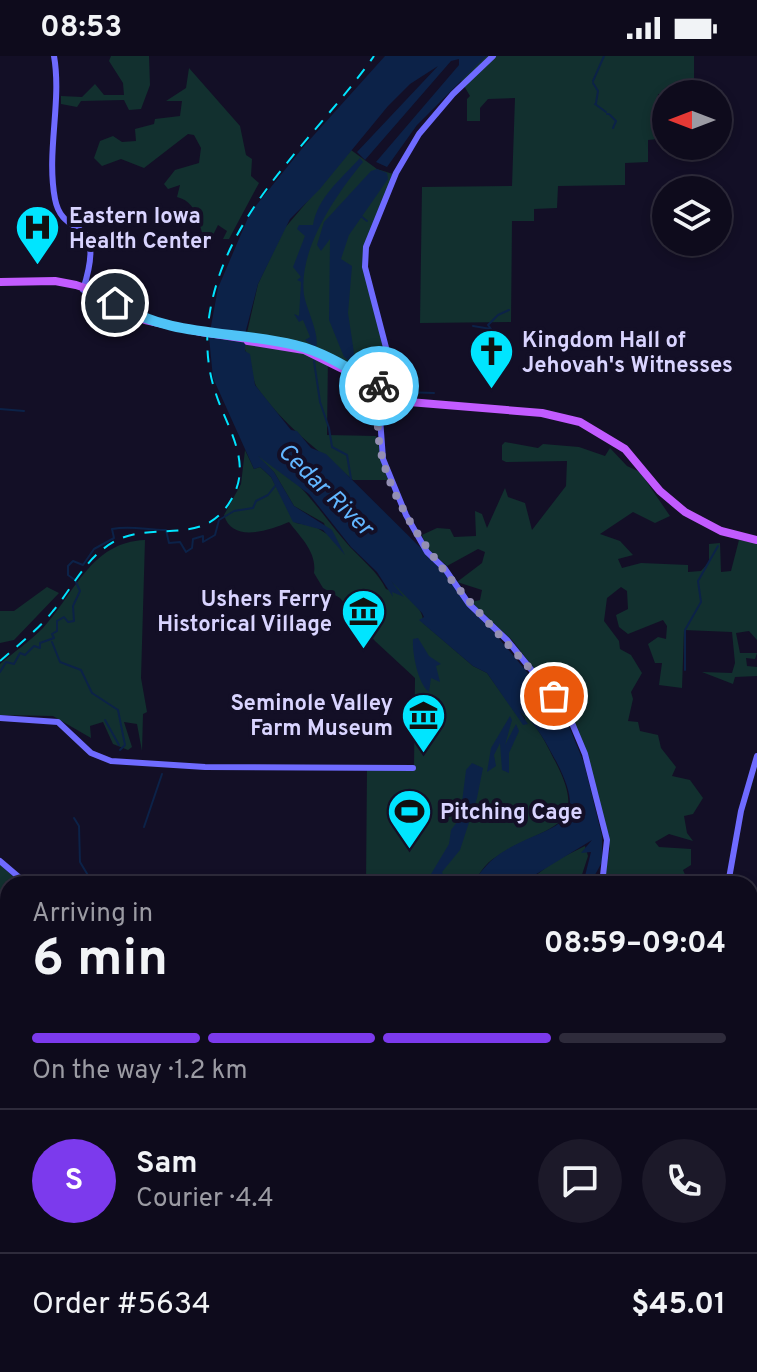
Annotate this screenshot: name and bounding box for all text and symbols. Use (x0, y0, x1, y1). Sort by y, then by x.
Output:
text: 08:53 (40, 10, 122, 47)
north arrow (652, 80, 732, 160)
map controls (652, 80, 732, 256)
button: layers (652, 176, 732, 256)
hospital icon: Eastern Iowa Health Center (14, 204, 62, 267)
place label: Eastern Iowa Health Center (69, 204, 211, 256)
pin (81, 269, 149, 337)
icon: home (93, 281, 137, 325)
church icon: Kingdom Hall of Jehovah's Witnesses (467, 328, 515, 391)
place label: Kingdom Hall of Jehovah's Witnesses (522, 328, 733, 380)
courier (339, 346, 419, 426)
icon: bike (357, 364, 401, 408)
water label: Cedar River (270, 437, 380, 545)
place label: Ushers Ferry Historical Village (157, 587, 332, 639)
museum icon: Ushers Ferry Historical Village (339, 587, 387, 650)
pin (520, 662, 588, 730)
icon: bag (532, 674, 576, 718)
place label: Seminole Valley Farm Museum (230, 691, 393, 743)
museum icon: Seminole Valley Farm Museum (400, 691, 448, 754)
sports icon: Pitching Cage (385, 787, 433, 850)
place label: Pitching Cage (440, 800, 582, 827)
text: Arriving in (32, 898, 153, 931)
text: 08:59–09:04 (544, 926, 726, 963)
text: 6 min (32, 928, 168, 994)
text: On the way · 1.2 km (32, 1055, 248, 1088)
button: chat (538, 1139, 622, 1223)
button: phone (642, 1139, 726, 1223)
text: Sam (136, 1146, 198, 1183)
text: S (65, 1163, 83, 1200)
text: Courier · 4.4 (136, 1183, 274, 1216)
text: Order #5634 (32, 1287, 211, 1324)
text: $45.01 (631, 1287, 726, 1324)

